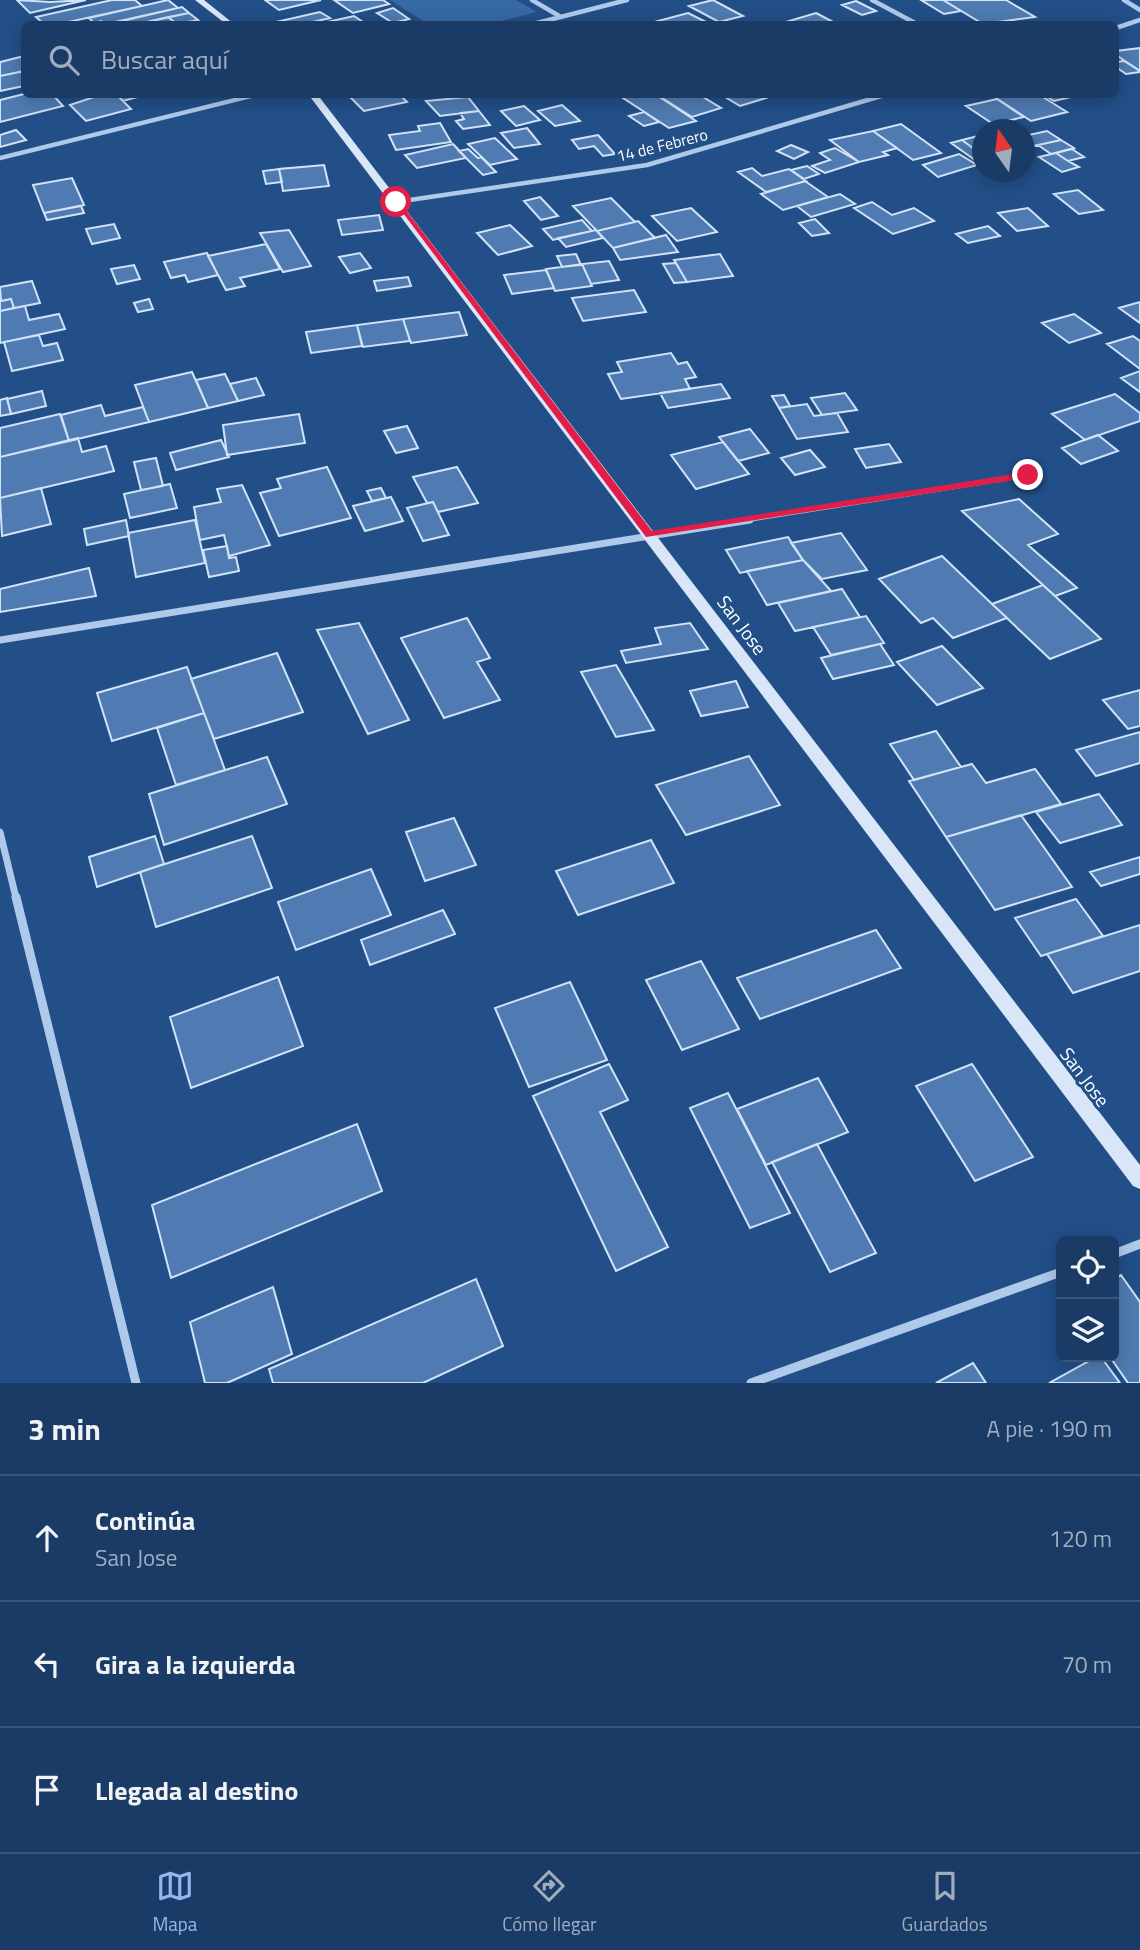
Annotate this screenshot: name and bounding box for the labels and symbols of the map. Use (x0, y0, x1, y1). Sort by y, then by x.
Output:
north arrow (972, 119, 1035, 182)
street label: 14 de Febrero (614, 122, 710, 168)
route start (380, 186, 411, 217)
route end (1012, 459, 1043, 490)
street label: San Jose (710, 589, 774, 661)
street label: San Jose (1053, 1041, 1117, 1113)

